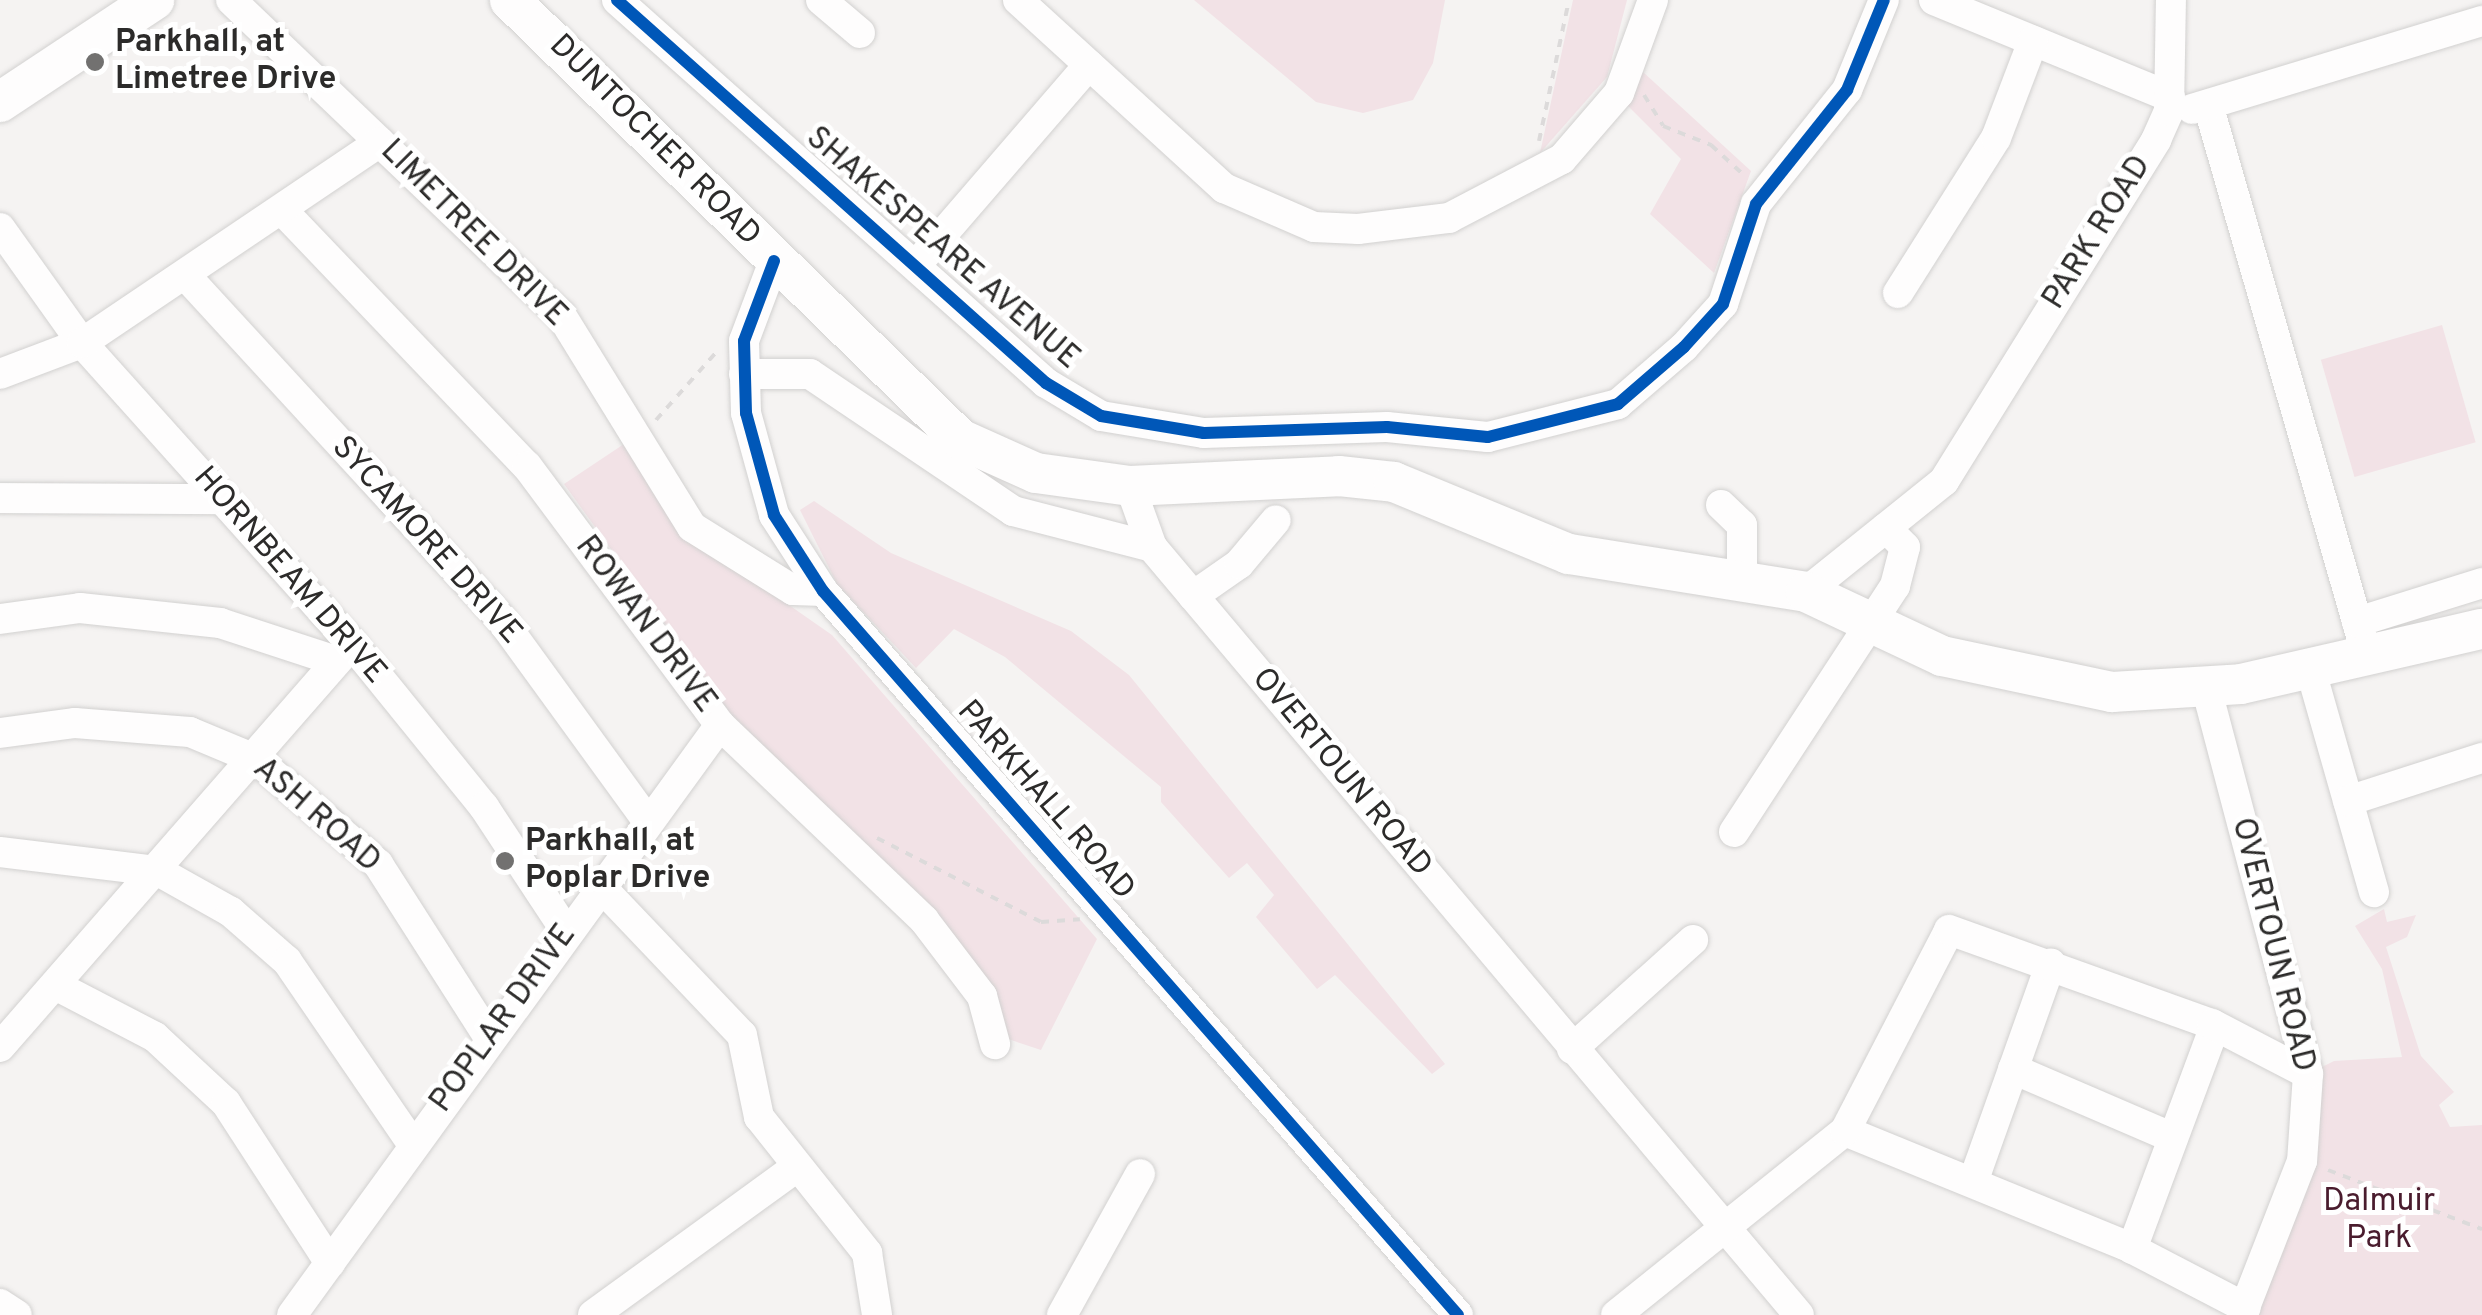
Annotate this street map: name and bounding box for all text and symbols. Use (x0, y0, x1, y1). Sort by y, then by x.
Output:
place label: Parkhall, at Limetree Drive (115, 25, 336, 100)
street label: DUNTOCHER ROAD (540, 27, 768, 255)
marker: Parkhall, at Limetree Drive (84, 51, 106, 73)
street label: SHAKESPEARE AVENUE (797, 119, 1087, 379)
street label: LIMETREE DRIVE (372, 133, 574, 335)
street label: PARK ROAD (2036, 149, 2160, 317)
street label: SYCAMORE DRIVE (323, 429, 529, 653)
street label: HORNBEAM DRIVE (184, 460, 394, 692)
street label: ROWAN DRIVE (566, 529, 724, 721)
street label: OVERTOUN ROAD (1243, 661, 1439, 885)
street label: PARKHALL ROAD (948, 693, 1142, 909)
street label: ASH ROAD (244, 750, 388, 882)
street label: OVERTOUN ROAD (2222, 814, 2322, 1076)
place label: Parkhall, at Poplar Drive (525, 824, 710, 899)
marker: Parkhall, at Poplar Drive (494, 850, 516, 872)
street label: POPLAR DRIVE (423, 917, 585, 1121)
park label: Dalmuir Park (2323, 1184, 2435, 1259)

